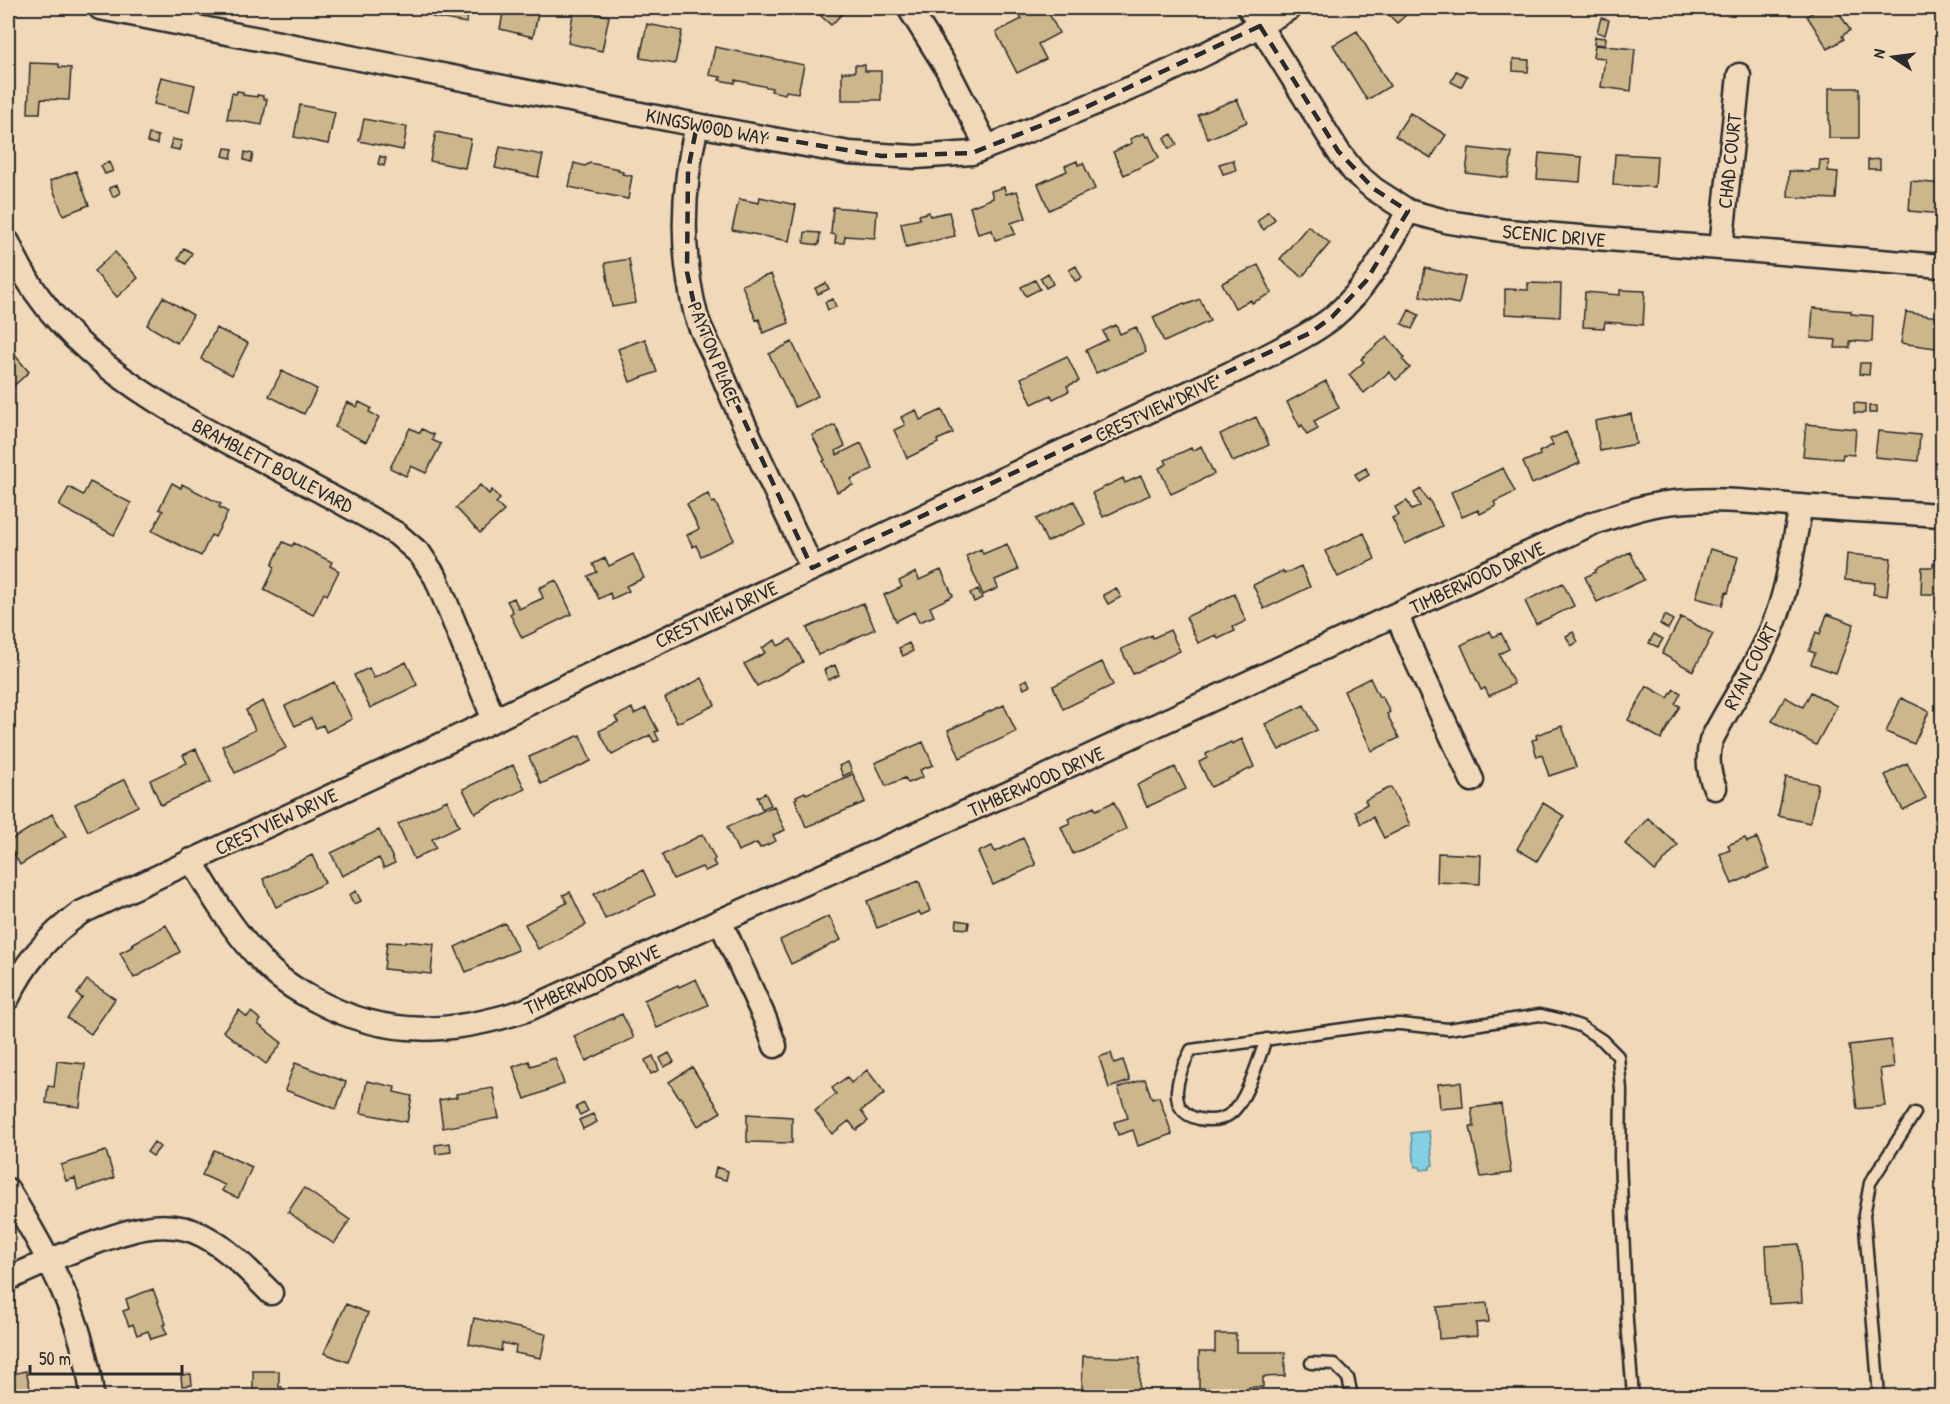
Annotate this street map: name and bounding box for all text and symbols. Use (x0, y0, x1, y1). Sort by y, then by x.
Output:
north arrow (1863, 27, 1923, 87)
text: N (1867, 47, 1890, 60)
street label: KINGSWOOD WAY (643, 101, 771, 151)
street label: CHAD COURT (1711, 111, 1747, 210)
street label: SCENIC DRIVE (1501, 217, 1607, 253)
street label: PAYTON PLACE (682, 298, 748, 410)
street label: CRESTVIEW DRIVE (1090, 368, 1222, 448)
street label: BRAMBLETT BOULEVARD (188, 411, 359, 519)
street label: TIMBERWOOD DRIVE (1405, 534, 1549, 620)
street label: CRESTVIEW DRIVE (650, 574, 782, 654)
street label: RYAN COURT (1717, 617, 1784, 714)
street label: TIMBERWOOD DRIVE (964, 739, 1108, 823)
street label: CRESTVIEW DRIVE (210, 781, 342, 861)
street label: TIMBERWOOD DRIVE (520, 937, 664, 1021)
scale bar (30, 1338, 182, 1376)
text: 50 m (39, 1346, 71, 1371)

